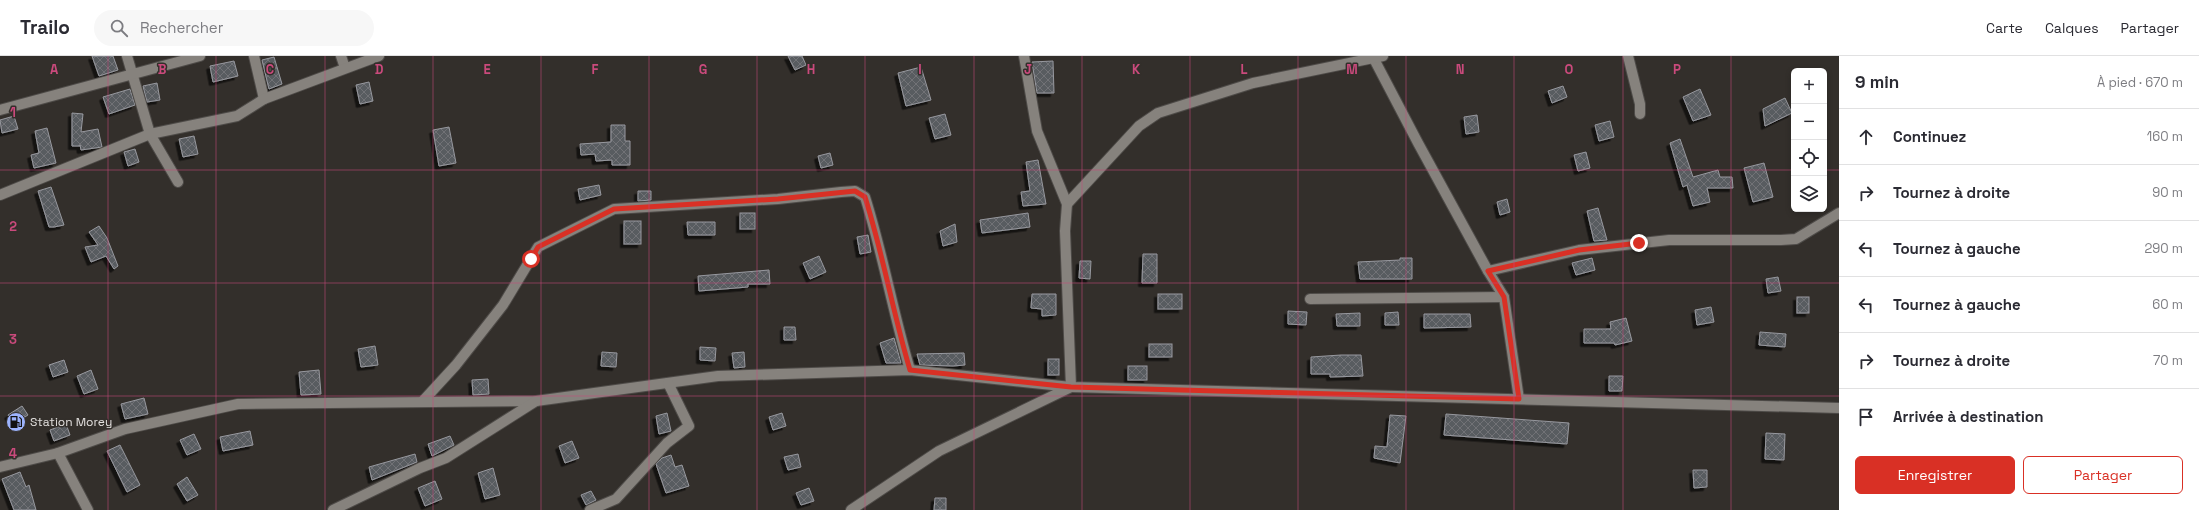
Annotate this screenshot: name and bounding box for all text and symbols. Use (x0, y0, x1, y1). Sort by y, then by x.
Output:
search box (94, 10, 374, 46)
text: Trailo (20, 15, 70, 40)
icon: search (108, 17, 130, 39)
text: Rechercher (140, 18, 223, 37)
text: Carte (1986, 19, 2023, 37)
text: Calques (2045, 19, 2099, 37)
text: Partager (2121, 19, 2179, 37)
text: A (50, 61, 59, 78)
text: B (158, 61, 167, 78)
text: C (266, 61, 274, 78)
text: D (375, 61, 384, 78)
text: E (483, 61, 491, 78)
text: F (592, 61, 599, 78)
text: G (699, 61, 707, 78)
text: H (807, 61, 815, 78)
text: I (918, 61, 922, 78)
text: J (1024, 61, 1032, 78)
text: K (1132, 61, 1141, 78)
text: L (1240, 61, 1248, 78)
text: M (1346, 61, 1358, 78)
text: N (1456, 61, 1464, 78)
text: O (1565, 61, 1574, 78)
text: P (1673, 61, 1681, 78)
map controls (1791, 68, 1827, 212)
button: + (1791, 68, 1827, 104)
text: 9 min (1855, 71, 1899, 93)
text: À pied · 670 m (2097, 74, 2183, 91)
text: 1 (10, 104, 16, 121)
button: − (1791, 104, 1827, 140)
icon: ahead (1855, 126, 1877, 148)
text: Continuez (1893, 127, 1966, 146)
text: 160 m (2147, 128, 2183, 145)
button: locate (1791, 140, 1827, 176)
button: layers (1791, 176, 1827, 212)
icon: right (1855, 182, 1877, 204)
text: Tournez à droite (1893, 183, 2010, 202)
text: 90 m (2152, 184, 2183, 201)
text: 2 (9, 218, 17, 235)
route end (1630, 234, 1648, 252)
icon: left (1855, 238, 1877, 260)
text: Tournez à gauche (1893, 239, 2021, 258)
text: 290 m (2144, 240, 2183, 257)
route start (522, 250, 540, 268)
icon: left (1855, 294, 1877, 316)
text: Tournez à gauche (1893, 295, 2021, 314)
text: 60 m (2152, 296, 2183, 313)
text: 3 (9, 331, 17, 348)
icon: right (1855, 350, 1877, 372)
text: Tournez à droite (1893, 351, 2010, 370)
text: 70 m (2153, 352, 2183, 369)
icon: arrive (1855, 406, 1877, 428)
text: Arrivée à destination (1893, 407, 2043, 426)
fuel station icon: Station Morey (5, 411, 27, 433)
place label: Station Morey (30, 414, 112, 430)
text: 4 (9, 445, 17, 462)
button: Enregistrer (1855, 456, 2015, 494)
button: Partager (2023, 456, 2183, 494)

